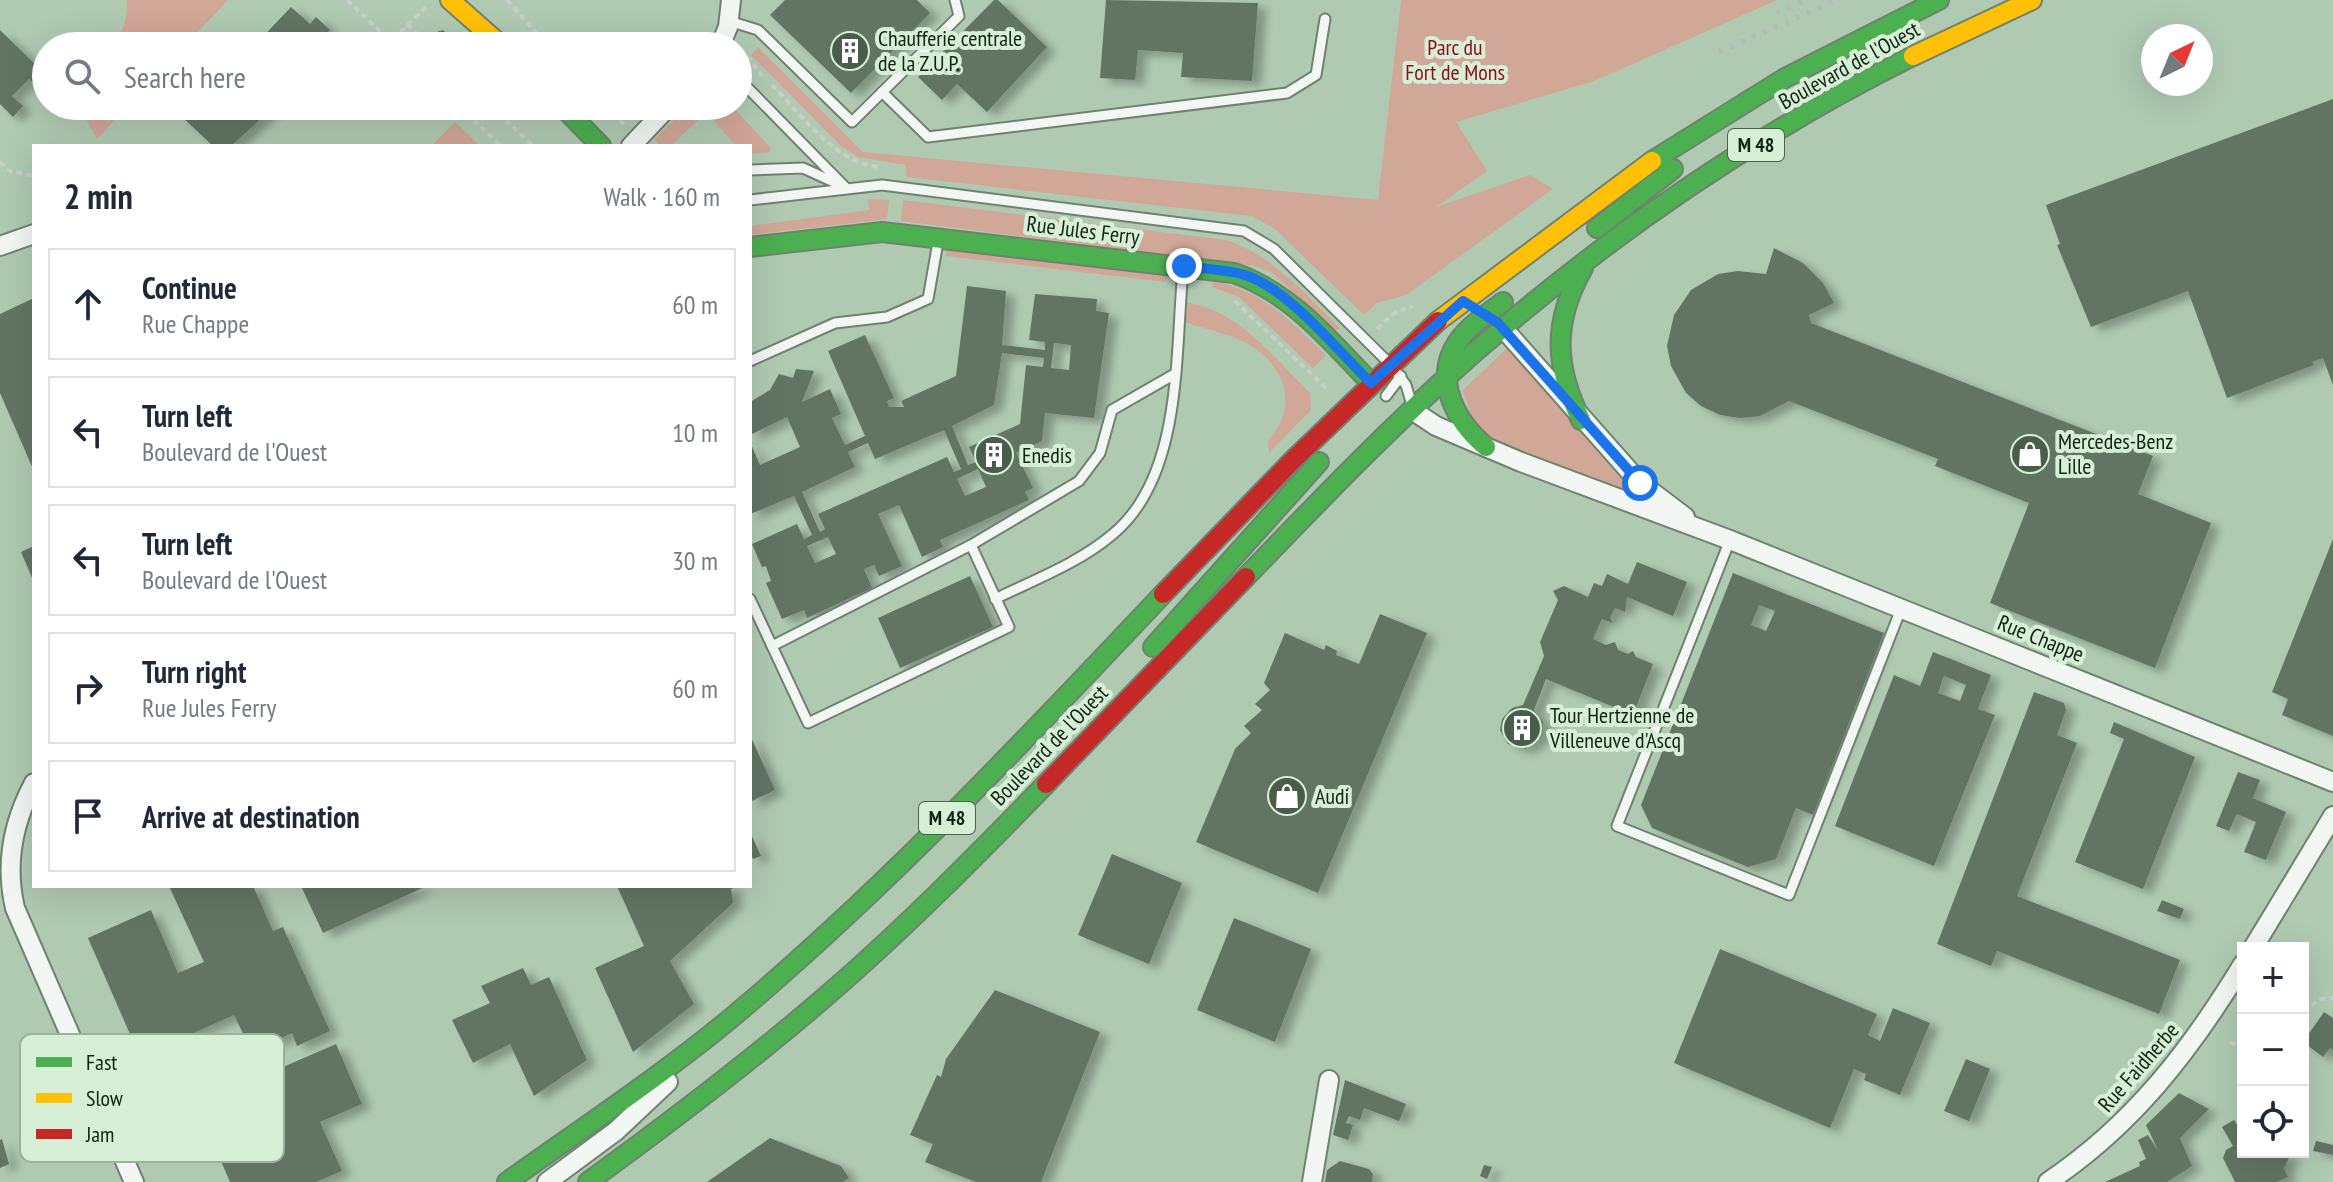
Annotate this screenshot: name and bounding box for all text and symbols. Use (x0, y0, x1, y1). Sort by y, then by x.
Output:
street label: Boulevard de l'Ouest (1774, 15, 1924, 115)
place label: Chaufferie centrale de la Z.U.P. (878, 24, 1022, 77)
north arrow (2141, 24, 2213, 96)
building icon: Chaufferie centrale de la Z.U.P. (829, 30, 871, 72)
search box (32, 32, 752, 120)
park label: Parc du Fort de Mons (1405, 33, 1505, 86)
icon: search (60, 54, 104, 98)
text: Search here (124, 57, 246, 96)
road number: M 48 (1728, 129, 1784, 161)
text: 2 min (64, 174, 133, 218)
text: Walk · 160 m (603, 180, 720, 213)
street label: Rue Jules Ferry (1025, 209, 1142, 251)
route end (1166, 248, 1202, 284)
text: Continue (142, 268, 237, 307)
icon: ahead (66, 282, 110, 326)
text: 60 m (672, 288, 718, 321)
text: Rue Chappe (142, 307, 249, 340)
text: Turn left (142, 396, 232, 435)
icon: left (66, 410, 110, 454)
text: 10 m (672, 416, 718, 449)
place label: Mercedes-Benz Lille (2058, 427, 2173, 480)
shop icon: Mercedes-Benz Lille (2009, 433, 2051, 475)
building icon: Enedis (973, 434, 1015, 476)
text: Boulevard de l'Ouest (142, 435, 327, 468)
place label: Enedis (1022, 441, 1072, 469)
route start (1622, 465, 1658, 501)
text: Turn left (142, 524, 232, 563)
icon: left (66, 538, 110, 582)
text: 30 m (672, 544, 718, 577)
text: Boulevard de l'Ouest (142, 563, 327, 596)
street label: Rue Chappe (1994, 608, 2088, 668)
text: Turn right (142, 652, 246, 691)
icon: right (66, 666, 110, 710)
text: 60 m (672, 672, 718, 705)
street label: Boulevard de l'Ouest (985, 679, 1113, 811)
text: Rue Jules Ferry (142, 691, 276, 724)
place label: Tour Hertzienne de Villeneuve d'Ascq (1549, 701, 1694, 754)
building icon: Tour Hertzienne de Villeneuve d'Ascq (1501, 707, 1543, 749)
shop icon: Audi (1266, 775, 1308, 817)
place label: Audi (1315, 782, 1349, 810)
icon: arrive (66, 794, 110, 838)
text: Arrive at destination (142, 797, 360, 836)
road number: M 48 (919, 802, 975, 834)
map controls (2237, 942, 2309, 1158)
button: + (2237, 942, 2309, 1014)
button: − (2237, 1014, 2309, 1086)
street label: Rue Faidherbe (2092, 1017, 2184, 1117)
legend (20, 1034, 284, 1162)
text: Fast (86, 1048, 117, 1076)
text: Slow (86, 1084, 123, 1112)
button: locate (2237, 1086, 2309, 1158)
text: Jam (85, 1120, 114, 1148)

